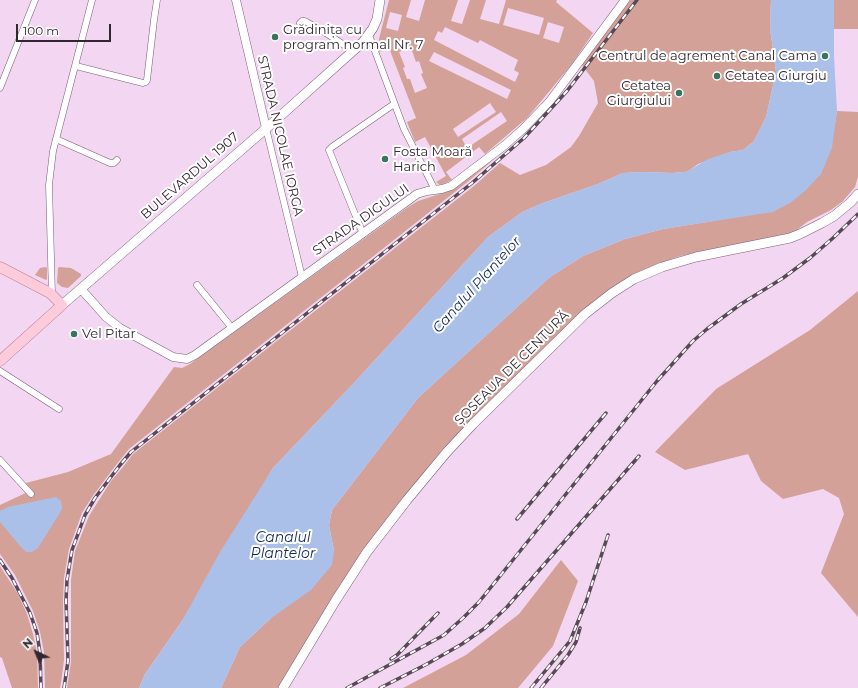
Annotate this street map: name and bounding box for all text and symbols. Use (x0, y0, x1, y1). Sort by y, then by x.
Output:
scale bar (18, 16, 113, 42)
place label: Grădinița cu program normal Nr. 7 (283, 22, 423, 53)
text: 100 m (23, 23, 59, 38)
marker: Grădinița cu program normal Nr. 7 (270, 32, 280, 42)
place label: Centrul de agrement Canal Cama (598, 48, 817, 64)
marker: Centrul de agrement Canal Cama (820, 51, 830, 61)
street label: STRADA NICOLAE IORGA (254, 54, 306, 218)
place label: Cetatea Giurgiu (725, 68, 827, 84)
marker: Cetatea Giurgiu (712, 71, 722, 81)
place label: Cetatea Giurgiului (607, 78, 671, 109)
marker: Cetatea Giurgiului (674, 88, 684, 98)
street label: BULEVARDUL 1907 (138, 129, 242, 223)
place label: Fosta Moară Harich (393, 144, 472, 175)
marker: Fosta Moară Harich (380, 154, 390, 164)
street label: STRADA DIGULUI (310, 181, 412, 259)
water label: Canalul Plantelor (429, 233, 525, 337)
street label: ȘOSEAUA DE CENTURĂ (452, 308, 572, 428)
place label: Vel Pitar (82, 326, 136, 342)
marker: Vel Pitar (69, 329, 79, 339)
water label: Canalul Plantelor (251, 530, 315, 562)
north arrow (16, 632, 56, 672)
text: N (20, 635, 36, 651)

